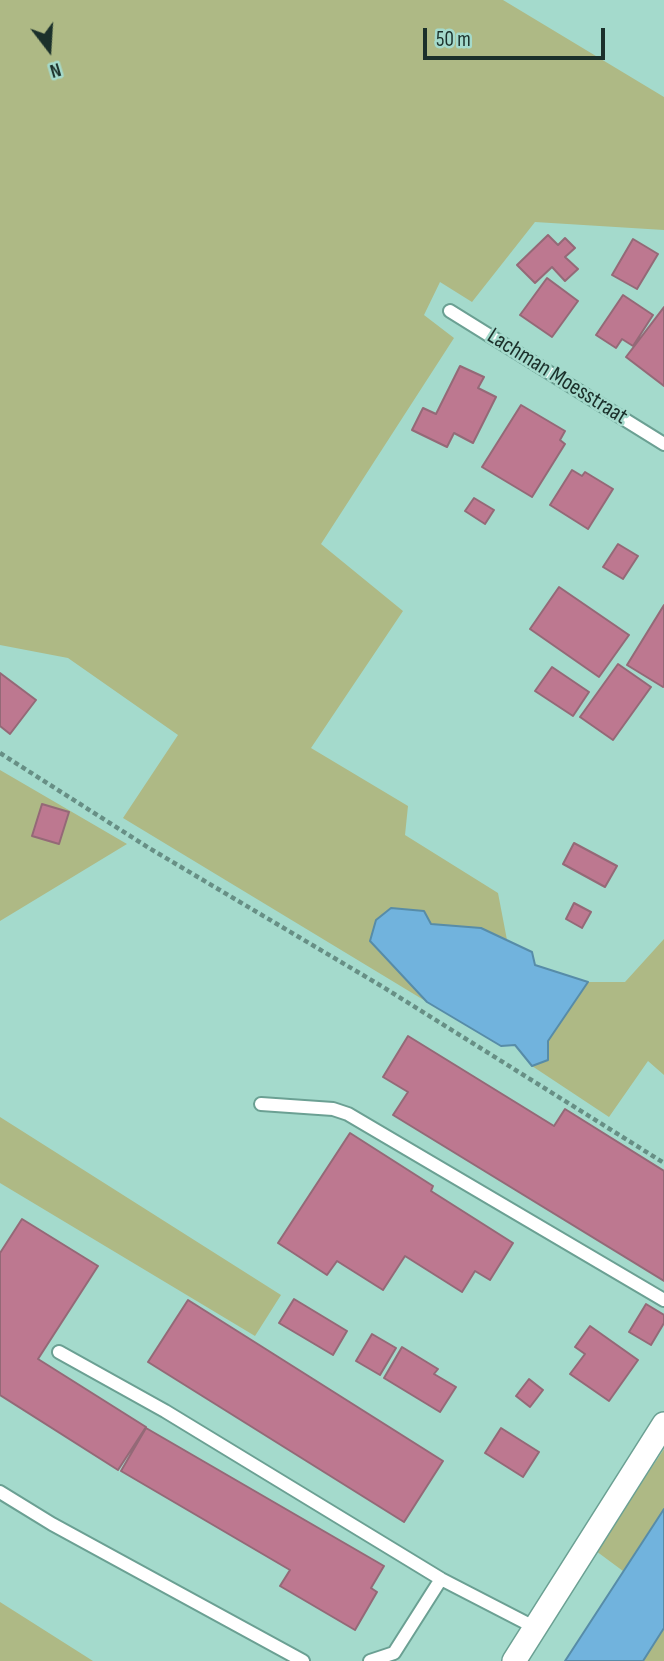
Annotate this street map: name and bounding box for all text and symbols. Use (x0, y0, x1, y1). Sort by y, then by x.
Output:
north arrow (14, 14, 84, 84)
scale bar (426, 14, 608, 58)
text: 50 m (436, 27, 471, 52)
text: N (47, 57, 64, 82)
street label: Lachman Moesstraat (482, 323, 632, 431)

